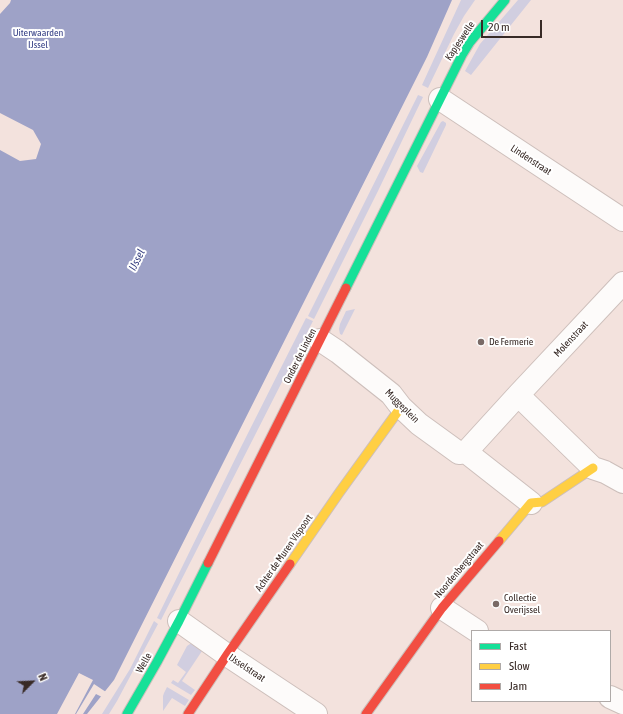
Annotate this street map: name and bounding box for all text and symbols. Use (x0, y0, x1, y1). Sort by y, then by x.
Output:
scale bar (483, 12, 544, 38)
street label: Kapjeswelle (443, 19, 477, 63)
text: 20 m (488, 20, 510, 34)
park label: Uiterwaarden IJssel (13, 27, 63, 50)
street label: Lindenstraat (508, 142, 554, 178)
water label: IJssel (126, 247, 148, 273)
street label: Molenstraat (551, 319, 591, 359)
street label: Onder de Linden (281, 327, 319, 385)
place label: De Fermerie (489, 336, 533, 348)
marker: De Fermerie (476, 337, 486, 347)
street label: Muggeplein (382, 386, 422, 426)
street label: Achter de Muren Vispoort (253, 512, 315, 594)
street label: Noordenbergstraat (432, 539, 486, 601)
place label: Collectie Overijssel (504, 592, 540, 616)
marker: Collectie Overijssel (491, 599, 501, 609)
legend (471, 630, 611, 702)
text: Fast (509, 639, 527, 653)
street label: Welle (134, 651, 154, 675)
street label: IJsselstraat (227, 651, 267, 685)
text: Slow (509, 659, 530, 673)
north arrow (12, 662, 52, 702)
text: N (36, 672, 50, 683)
text: Jam (509, 679, 527, 693)

